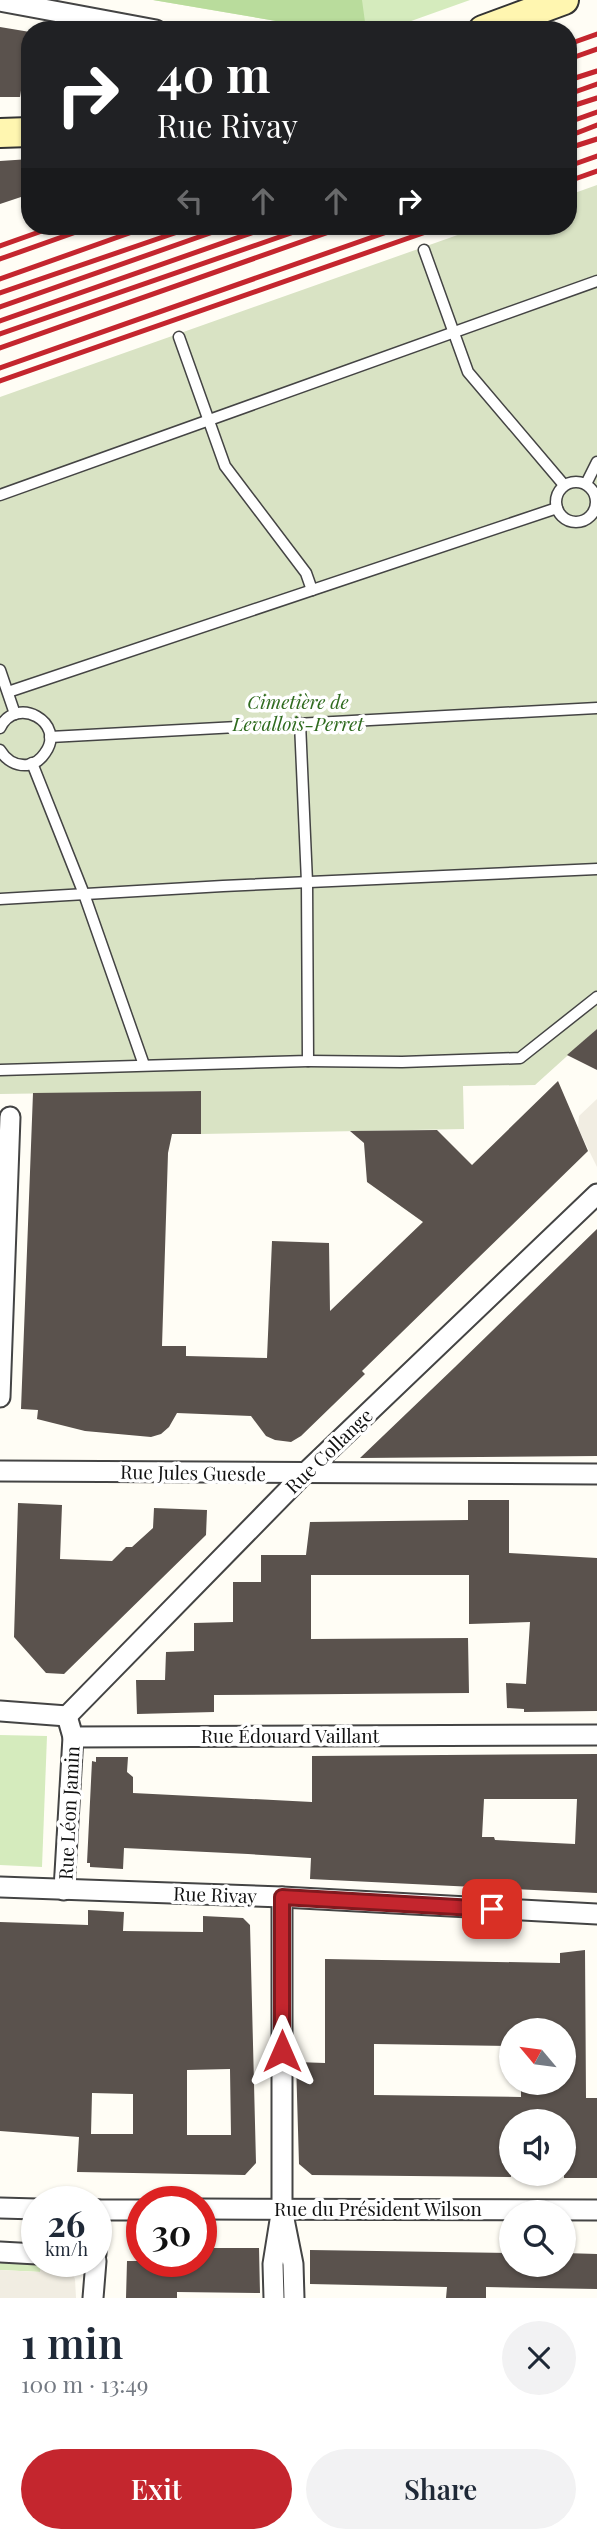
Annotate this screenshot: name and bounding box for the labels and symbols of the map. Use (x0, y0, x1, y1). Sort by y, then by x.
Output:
park label: Cimetière de Levallois-Perret (231, 688, 365, 736)
street label: Rue Collange (279, 1402, 378, 1499)
street label: Rue Jules Guesde (120, 1458, 266, 1486)
street label: Rue Édouard Vaillant (201, 1722, 380, 1748)
street label: Rue Léon Jamin (52, 1745, 85, 1881)
pin (462, 1879, 522, 1939)
street label: Rue Rivay (173, 1880, 258, 1908)
position arrow (245, 2014, 319, 2088)
north arrow (499, 2018, 576, 2095)
speed limit sign: 30 (126, 2186, 217, 2277)
street label: Rue du Président Wilson (274, 2195, 483, 2221)

